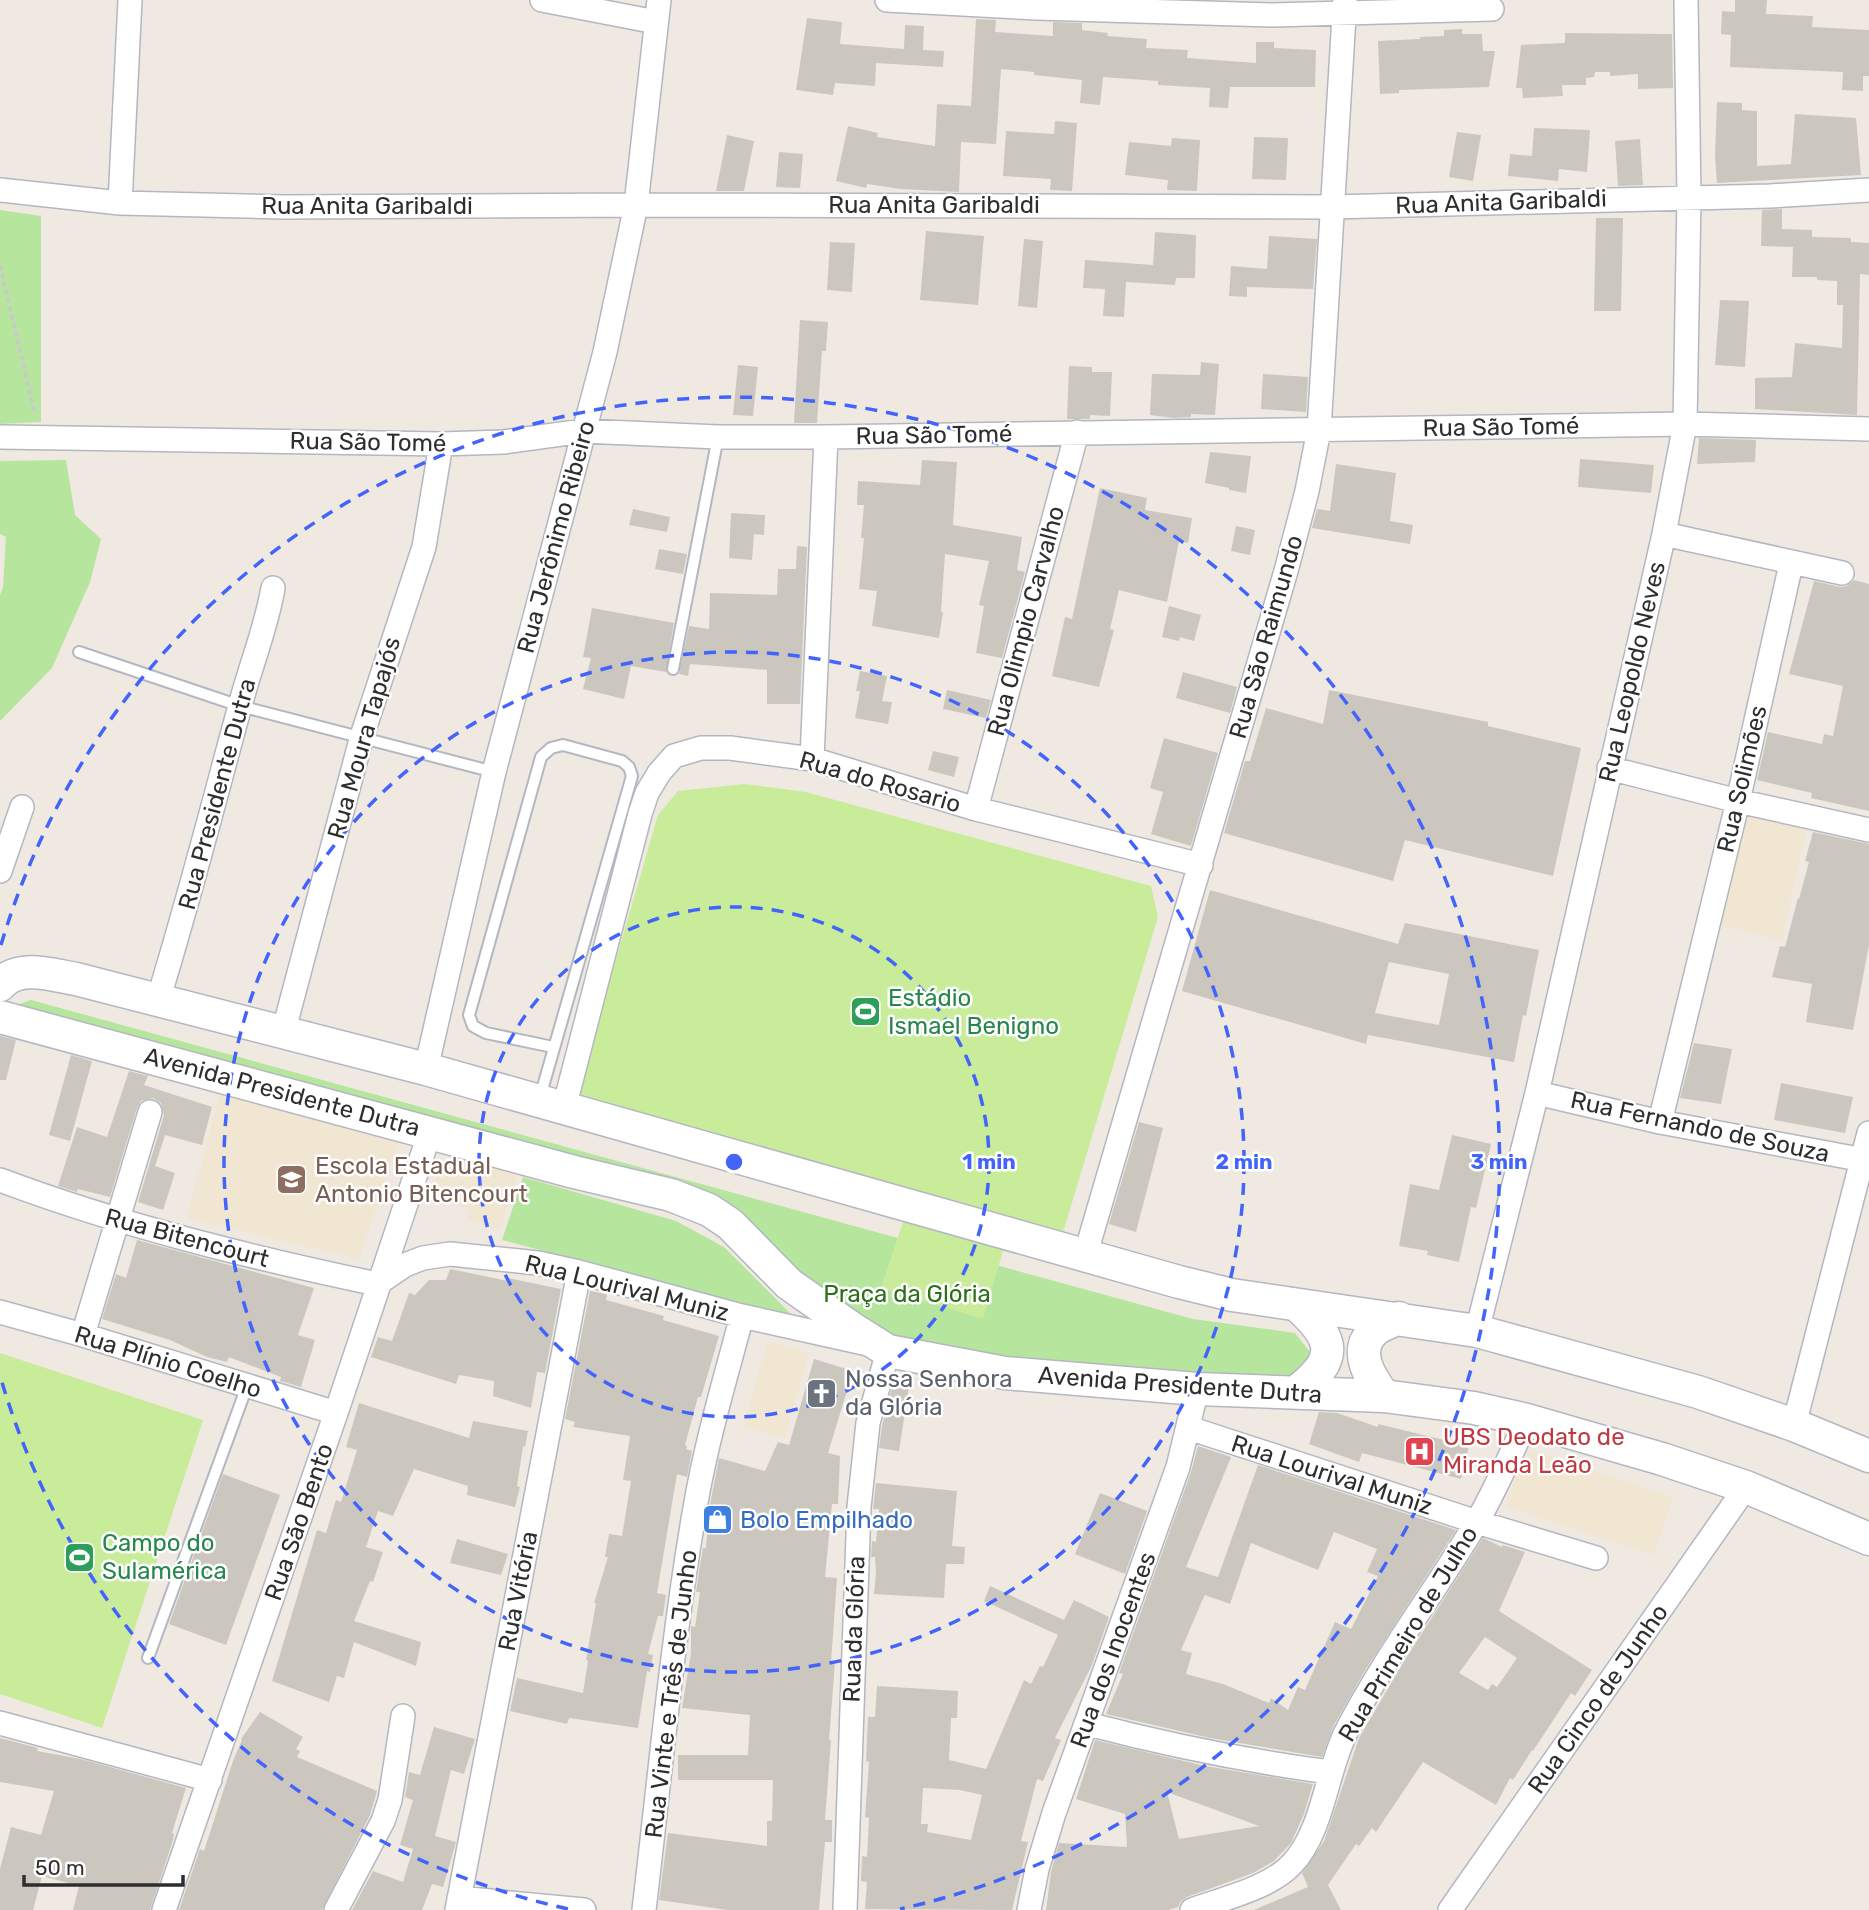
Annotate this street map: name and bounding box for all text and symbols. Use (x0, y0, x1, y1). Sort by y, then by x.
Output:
street label: Rua Anita Garibaldi (1395, 184, 1607, 220)
street label: Rua Anita Garibaldi (828, 191, 1040, 219)
street label: Rua Anita Garibaldi (261, 192, 473, 220)
street label: Rua São Tomé (1422, 412, 1580, 442)
street label: Rua Jerônimo Ribeiro (511, 418, 601, 656)
street label: Rua São Tomé (855, 420, 1013, 450)
street label: Rua São Tomé (289, 427, 447, 457)
street label: Rua Olimpio Carvalho (982, 503, 1070, 739)
street label: Rua São Raimundo (1224, 532, 1308, 742)
street label: Rua Leopoldo Neves (1593, 559, 1671, 785)
street label: Rua Moura Tapajós (322, 634, 406, 842)
street label: Rua Presidente Dutra (173, 675, 261, 913)
street label: Rua Solimões (1711, 703, 1773, 855)
street label: Rua do Rosario (796, 746, 964, 818)
place label: Estádio Ismael Benigno (888, 984, 1059, 1040)
sports icon: Estádio Ismael Benigno (848, 995, 882, 1029)
street label: Avenida Presidente Dutra (141, 1042, 423, 1142)
street label: Rua Fernando de Souza (1568, 1086, 1832, 1168)
text: 1 min (962, 1149, 1016, 1174)
text: 2 min (1216, 1149, 1272, 1174)
text: 3 min (1470, 1149, 1528, 1174)
centre of rings (722, 1150, 746, 1174)
place label: Escola Estadual Antonio Bitencourt (315, 1152, 528, 1208)
school or university icon: Escola Estadual Antonio Bitencourt (275, 1163, 309, 1197)
street label: Rua Bitencourt (102, 1203, 272, 1273)
street label: Rua Lourival Muniz (522, 1249, 732, 1327)
park label: Praça da Glória (823, 1280, 991, 1308)
street label: Rua Plínio Coelho (71, 1320, 265, 1404)
street label: Avenida Presidente Dutra (1037, 1361, 1323, 1409)
place label: Nossa Senhora da Glória (845, 1365, 1013, 1421)
church icon: Nossa Senhora da Glória (805, 1376, 839, 1410)
place label: UBS Deodato de Miranda Leão (1443, 1423, 1625, 1479)
street label: Rua Lourival Muniz (1228, 1429, 1436, 1521)
hospital icon: UBS Deodato de Miranda Leão (1403, 1434, 1437, 1468)
street label: Rua São Bento (259, 1440, 339, 1604)
shop icon: Bolo Empilhado (700, 1503, 734, 1537)
place label: Bolo Empilhado (740, 1506, 913, 1534)
street label: Rua Primeiro de Julho (1333, 1521, 1483, 1747)
place label: Campo do Sulamérica (102, 1529, 227, 1585)
street label: Rua Vitória (493, 1529, 543, 1653)
sports icon: Campo do Sulamérica (62, 1540, 96, 1574)
street label: Rua Vinte e Três de Junho (639, 1548, 703, 1840)
street label: Rua dos Inocentes (1065, 1548, 1161, 1752)
street label: Rua da Glória (837, 1555, 871, 1703)
street label: Rua Cinco de Junho (1522, 1599, 1674, 1799)
scale bar (24, 1843, 184, 1887)
text: 50 m (35, 1855, 85, 1880)

